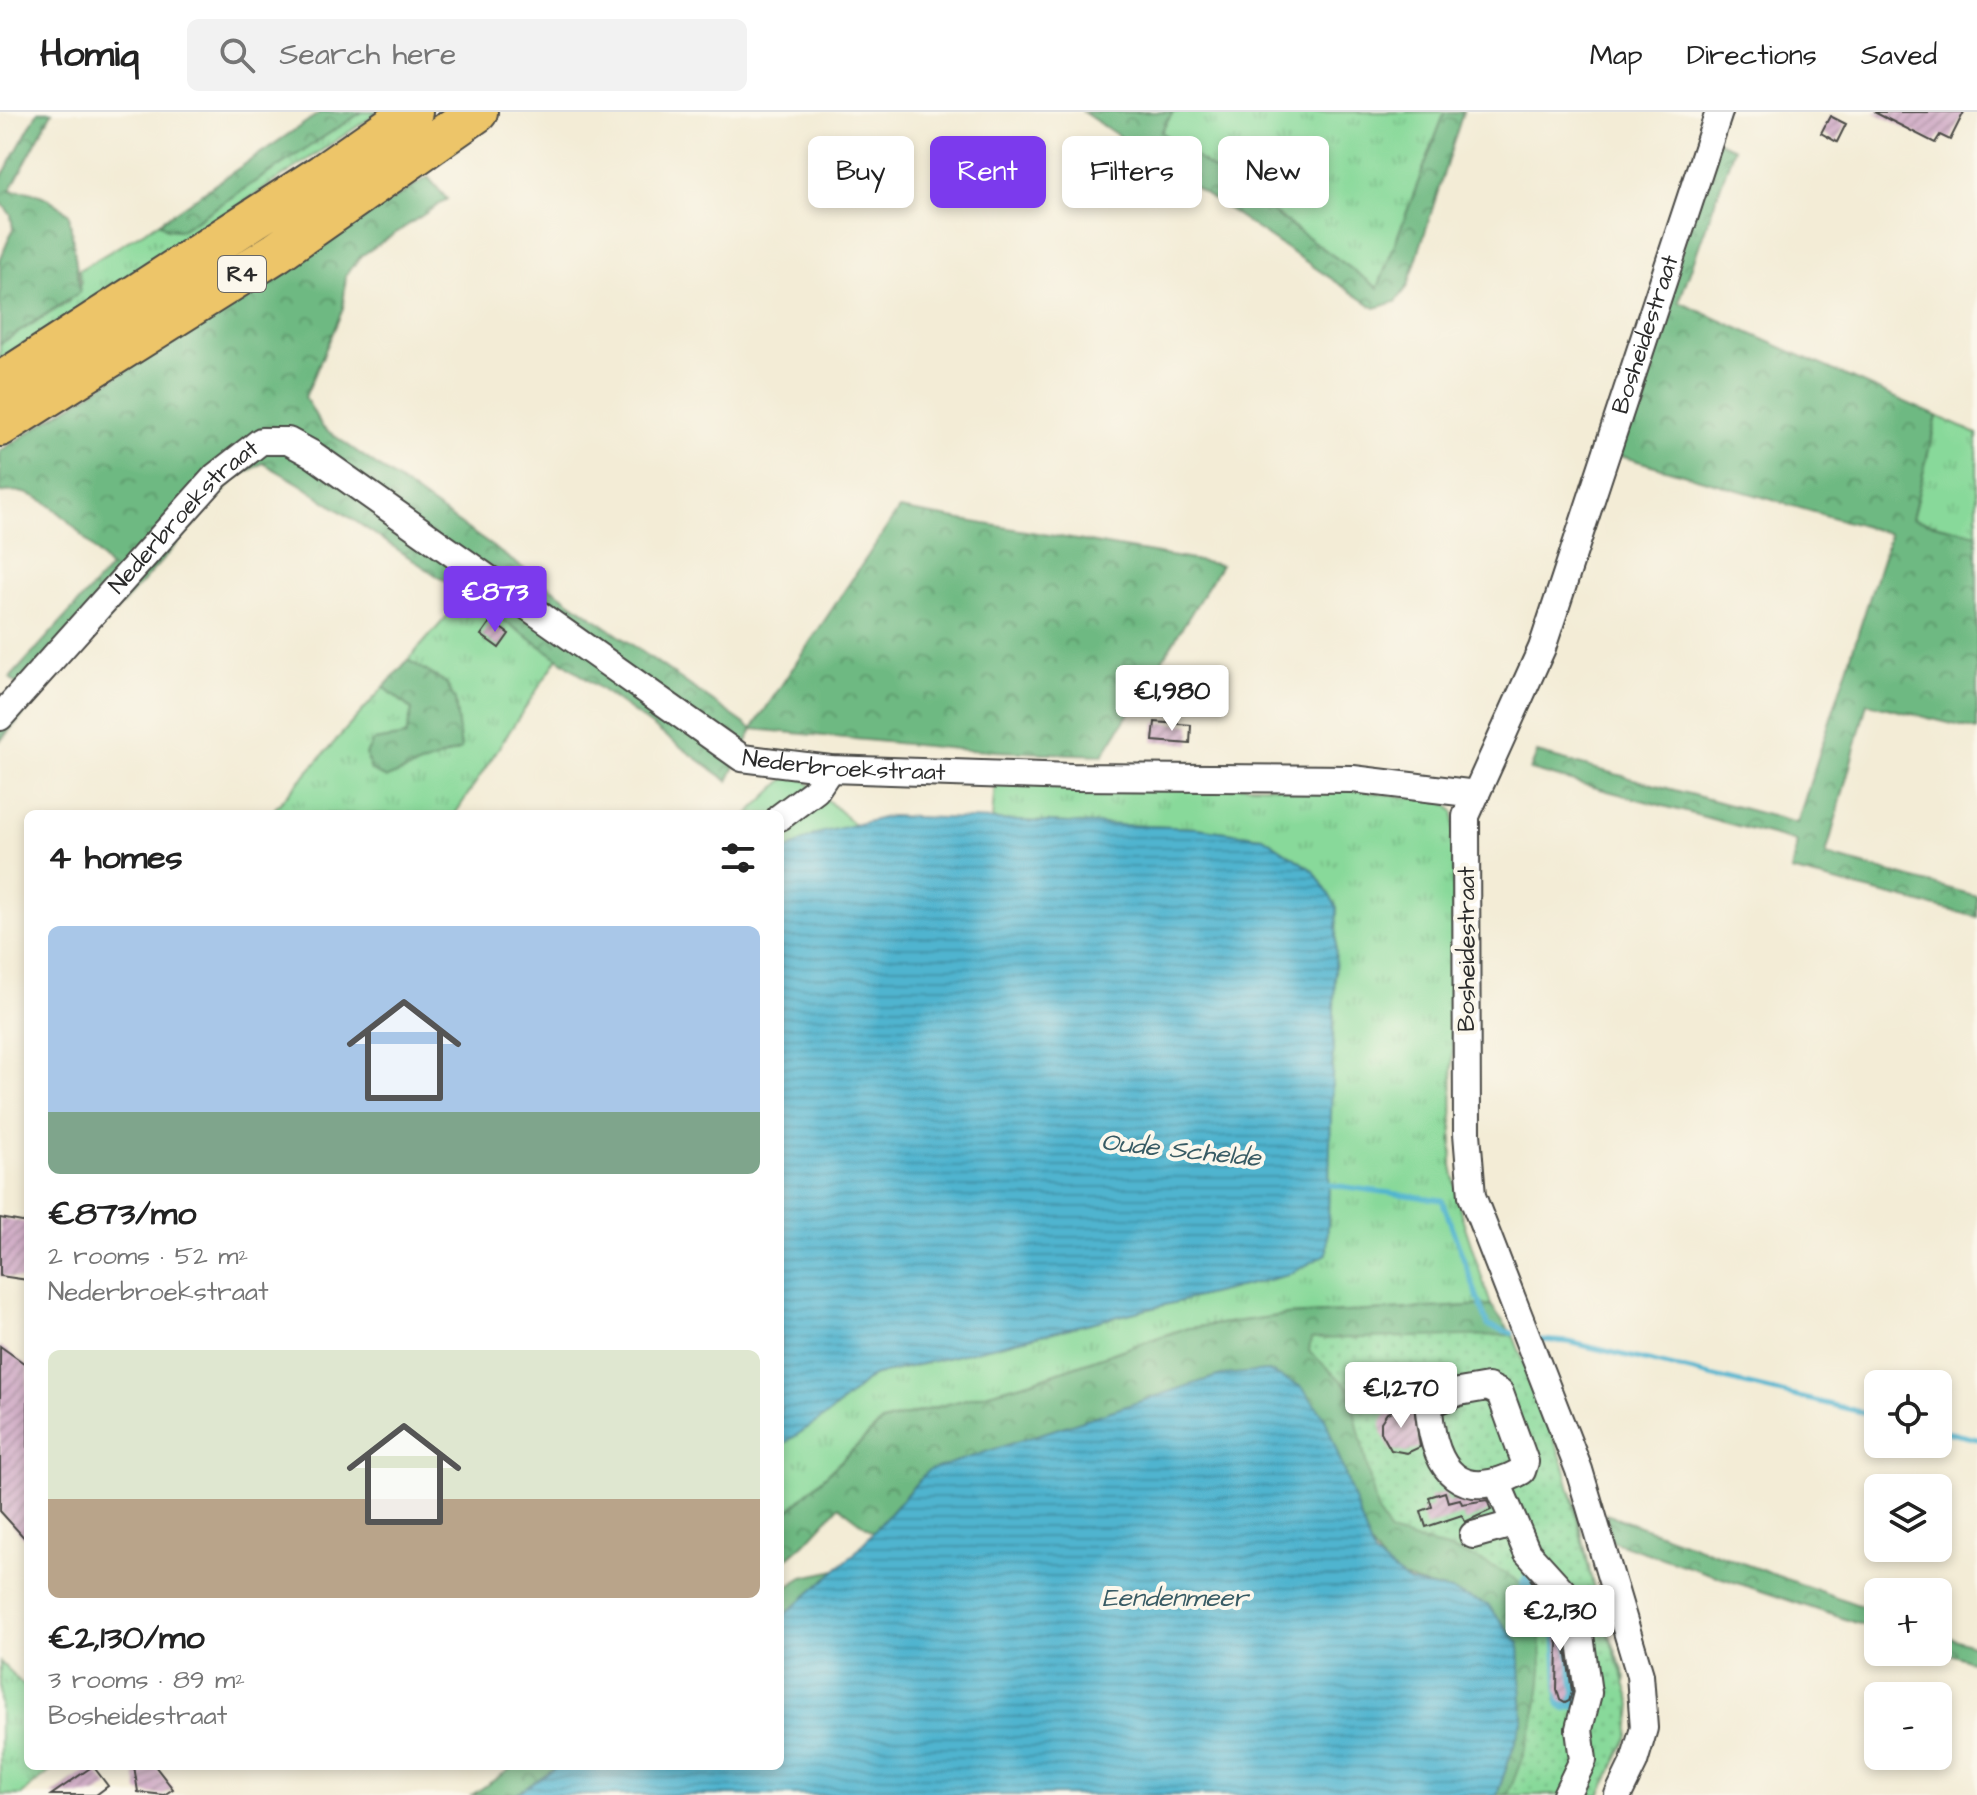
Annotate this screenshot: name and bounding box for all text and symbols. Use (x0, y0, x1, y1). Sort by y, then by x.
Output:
search box (187, 19, 747, 91)
text: Homiq (40, 29, 139, 81)
icon: search (215, 33, 259, 77)
text: Search here (279, 34, 456, 76)
text: Map (1590, 36, 1643, 75)
text: Directions (1687, 36, 1817, 75)
text: Saved (1861, 36, 1937, 75)
chip: Buy (808, 136, 914, 208)
chip: Rent (930, 136, 1046, 208)
chip: Filters (1062, 136, 1202, 208)
chip: New (1218, 136, 1329, 208)
street label: Bosheidestraat (1603, 250, 1688, 418)
road number: R4 (218, 256, 266, 292)
street label: Nederbroekstraat (101, 432, 266, 602)
pin: €873 (448, 566, 542, 634)
text: €873 (462, 574, 528, 610)
pin: €1,980 (1107, 665, 1237, 733)
text: €1,980 (1134, 673, 1210, 709)
street label: Nederbroekstraat (741, 741, 946, 790)
text: 4 homes (48, 834, 183, 882)
icon: filters (716, 836, 760, 880)
street label: Bosheidestraat (1450, 866, 1484, 1032)
icon: home (332, 978, 476, 1122)
water label: Oude Schelde (1100, 1124, 1264, 1176)
text: €873/mo (48, 1190, 196, 1238)
text: 2 rooms · 52 m² (48, 1238, 248, 1274)
text: Nederbroekstraat (48, 1274, 269, 1310)
pin: €1,270 (1336, 1362, 1466, 1430)
text: €1,270 (1363, 1370, 1439, 1406)
map controls (1864, 1370, 1952, 1770)
button: locate (1864, 1370, 1952, 1458)
icon: home (332, 1402, 476, 1546)
button: layers (1864, 1474, 1952, 1562)
button: + (1864, 1578, 1952, 1666)
water label: Eendenmeer (1102, 1580, 1250, 1616)
pin: €2,130 (1495, 1585, 1625, 1653)
text: €2,130 (1523, 1593, 1597, 1629)
text: €2,130/mo (48, 1614, 205, 1662)
text: 3 rooms · 89 m² (48, 1662, 245, 1698)
button: − (1864, 1682, 1952, 1770)
text: Bosheidestraat (48, 1698, 227, 1734)

